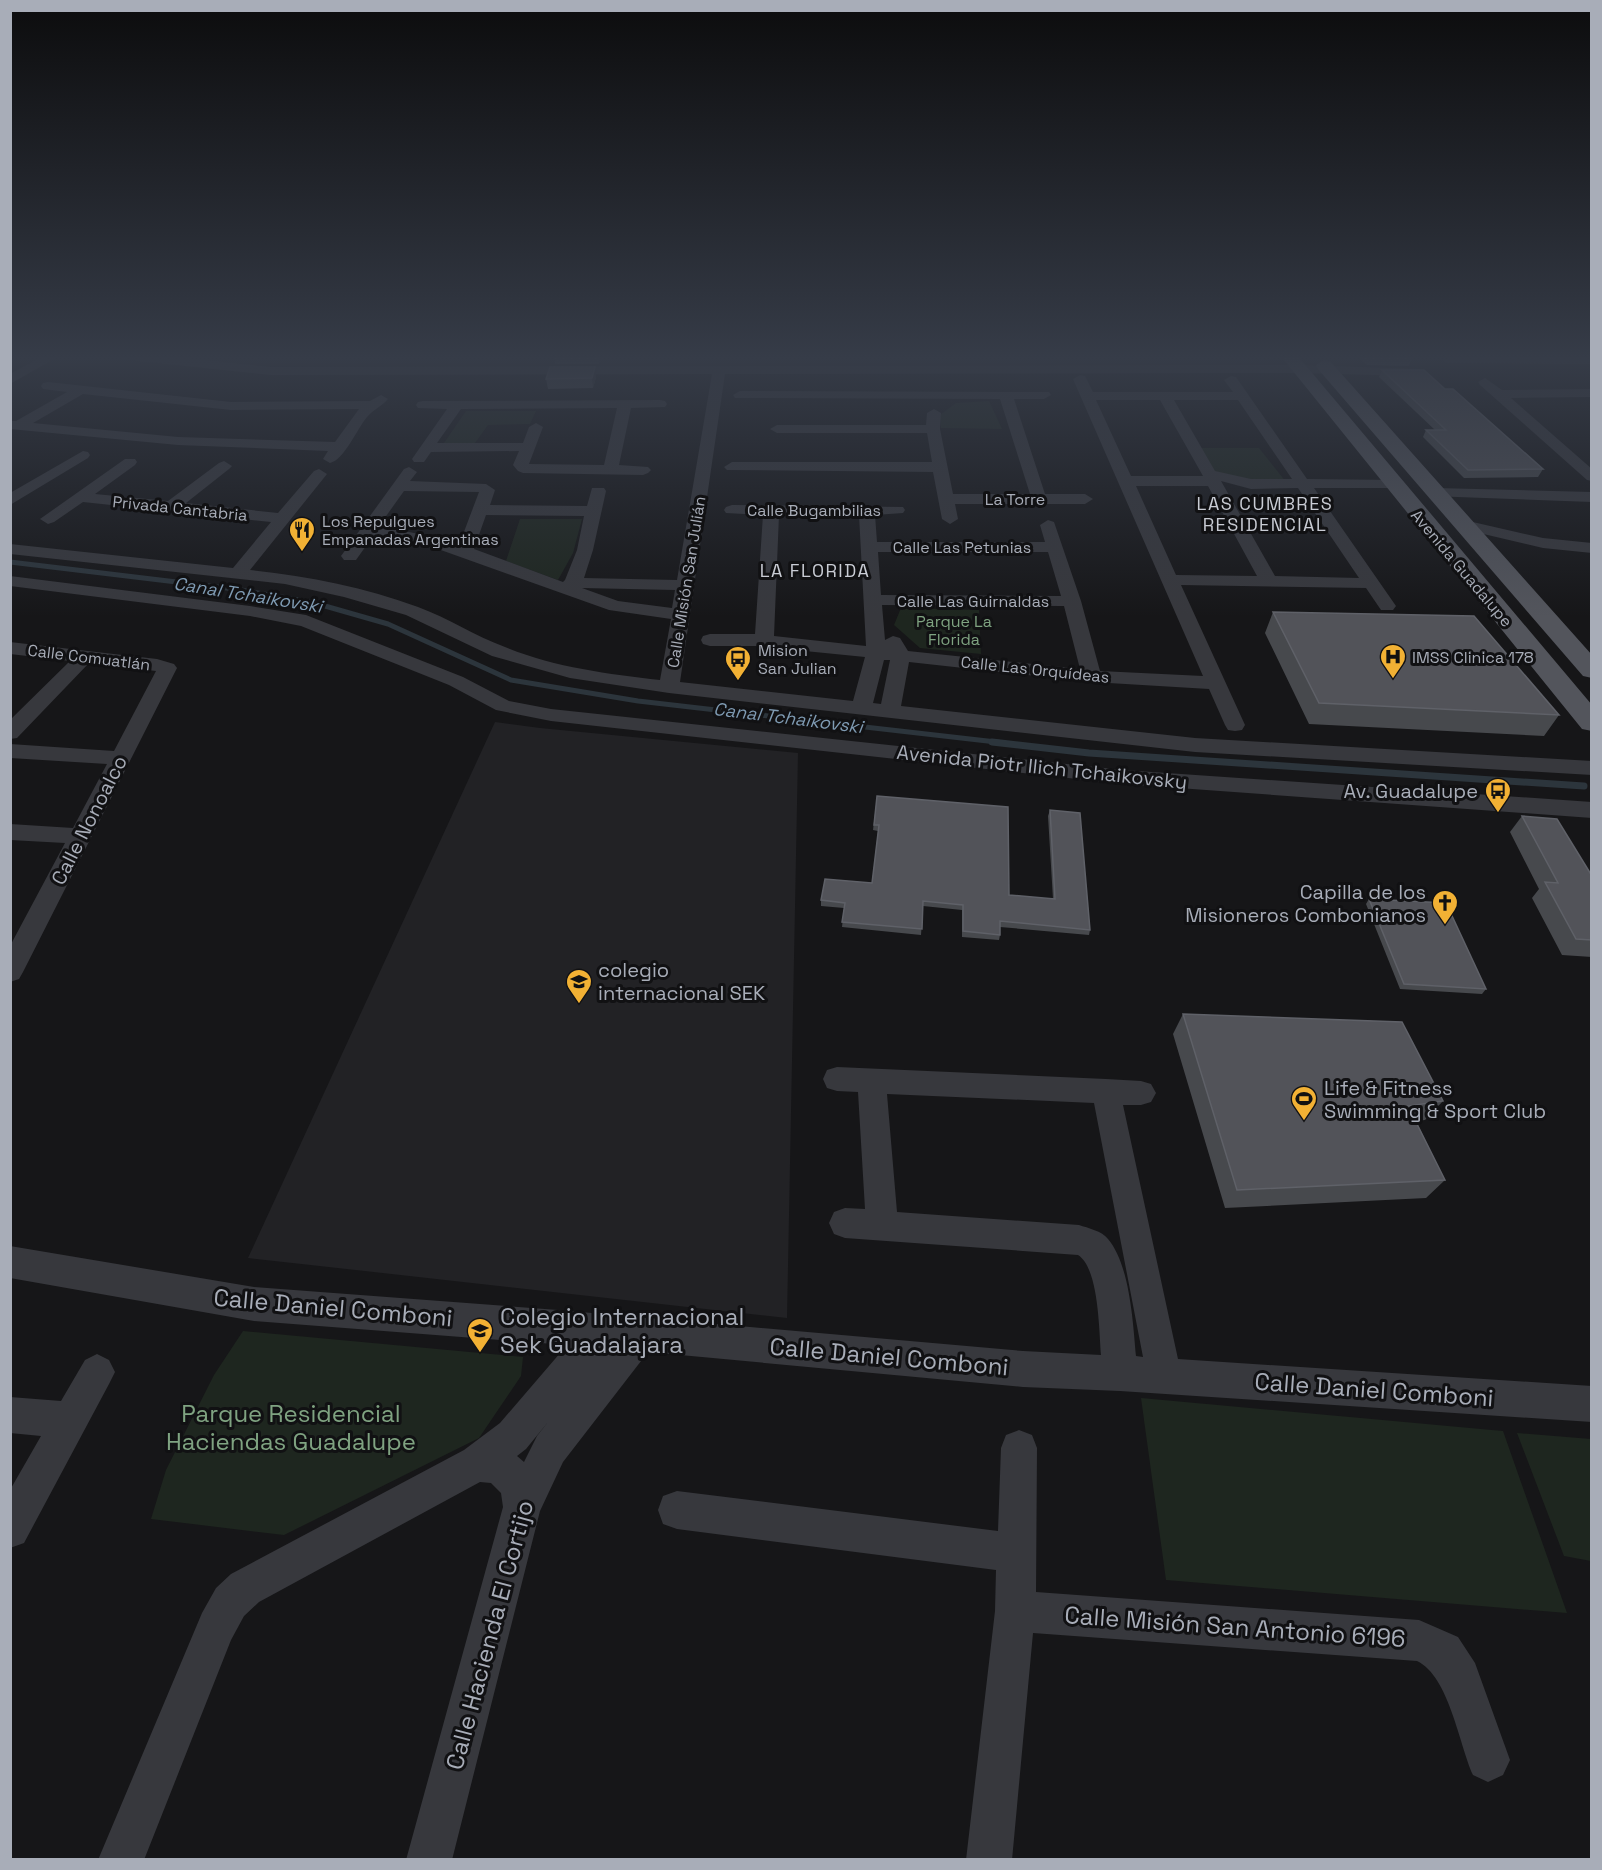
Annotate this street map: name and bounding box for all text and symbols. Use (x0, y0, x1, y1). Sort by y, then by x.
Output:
street label: La Torre (985, 489, 1045, 510)
street label: Privada Cantabria (111, 491, 248, 526)
district label: LAS CUMBRES RESIDENCIAL (1197, 492, 1333, 536)
street label: Calle Misión San Julián (663, 495, 710, 669)
street label: Calle Bugambilias (747, 500, 881, 521)
street label: Avenida Guadalupe (1406, 505, 1517, 631)
place label: Los Repulgues Empanadas Argentinas (322, 511, 499, 550)
restaurant icon: Los Repulgues Empanadas Argentinas (287, 515, 317, 553)
street label: Calle Las Petunias (893, 537, 1031, 558)
district label: LA FLORIDA (760, 559, 870, 582)
water label: Canal Tchaikovski (172, 571, 327, 618)
street label: Calle Las Guirnaldas (897, 591, 1049, 612)
park label: Parque La Florida (916, 611, 992, 650)
street label: Calle Comuatlán (26, 640, 151, 675)
place label: Mision San Julian (758, 640, 837, 679)
hospital icon: IMSS Clinica 178 (1378, 642, 1408, 680)
bus stop icon: Mision San Julian (723, 644, 753, 682)
place label: IMSS Clinica 178 (1412, 647, 1534, 668)
street label: Calle Las Orquídeas (960, 651, 1110, 688)
water label: Canal Tchaikovski (712, 697, 867, 738)
street label: Avenida Piotr Ilich Tchaikovsky (895, 739, 1189, 795)
street label: Calle Nonoalco (45, 751, 133, 889)
bus stop icon: Av. Guadalupe (1483, 776, 1513, 814)
place label: Av. Guadalupe (1343, 778, 1478, 804)
place label: Capilla de los Misioneros Combonianos (1185, 879, 1426, 928)
church icon: Capilla de los Misioneros Combonianos (1430, 888, 1460, 926)
place label: colegio internacional SEK (598, 957, 765, 1006)
school or university icon: colegio internacional SEK (564, 967, 594, 1005)
place label: Life & Fitness Swimming & Sport Club (1324, 1075, 1546, 1124)
sports icon: Life & Fitness Swimming & Sport Club (1289, 1084, 1319, 1122)
street label: Calle Daniel Comboni (212, 1282, 454, 1333)
place label: Colegio Internacional Sek Guadalajara (500, 1301, 744, 1360)
school or university icon: Colegio Internacional Sek Guadalajara (465, 1316, 495, 1354)
street label: Calle Daniel Comboni (768, 1331, 1010, 1382)
street label: Calle Daniel Comboni (1253, 1366, 1495, 1413)
park label: Parque Residencial Haciendas Guadalupe (166, 1398, 416, 1457)
street label: Calle Hacienda El Cortijo (439, 1497, 540, 1773)
street label: Calle Misión San Antonio 6196 (1063, 1599, 1407, 1654)

